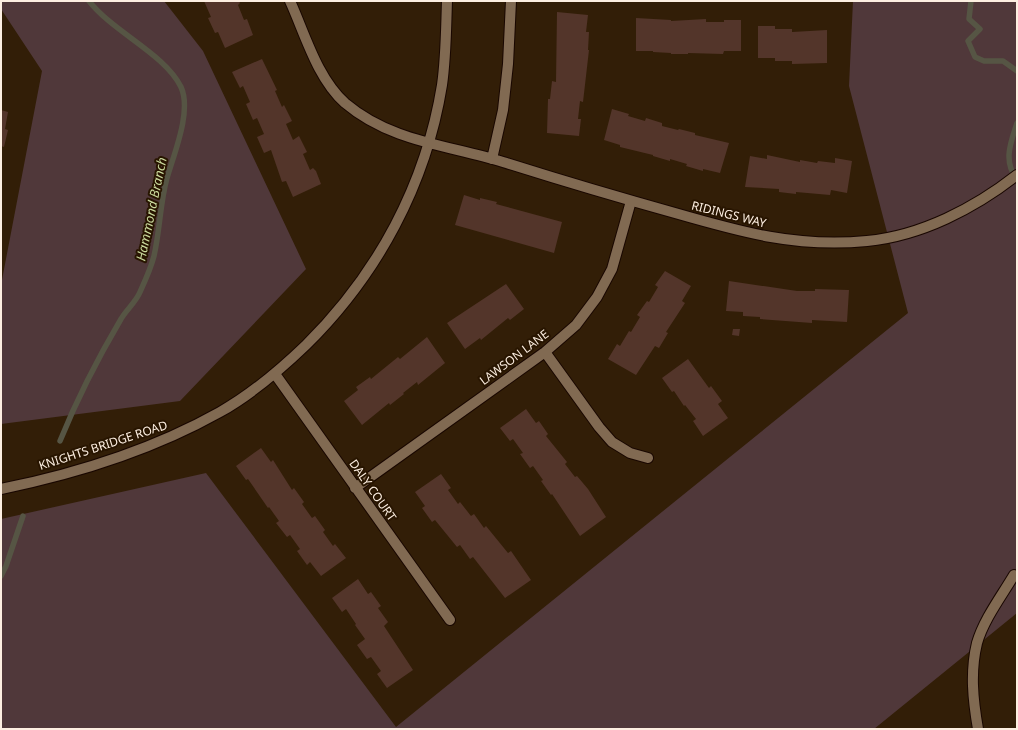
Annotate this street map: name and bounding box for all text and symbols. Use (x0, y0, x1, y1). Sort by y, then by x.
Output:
water label: Hammond Branch (131, 155, 171, 263)
street label: RIDINGS WAY (690, 197, 768, 232)
street label: LAWSON LANE (476, 325, 552, 389)
street label: KNIGHTS BRIDGE ROAD (37, 416, 170, 474)
street label: DALY COURT (345, 456, 401, 524)

